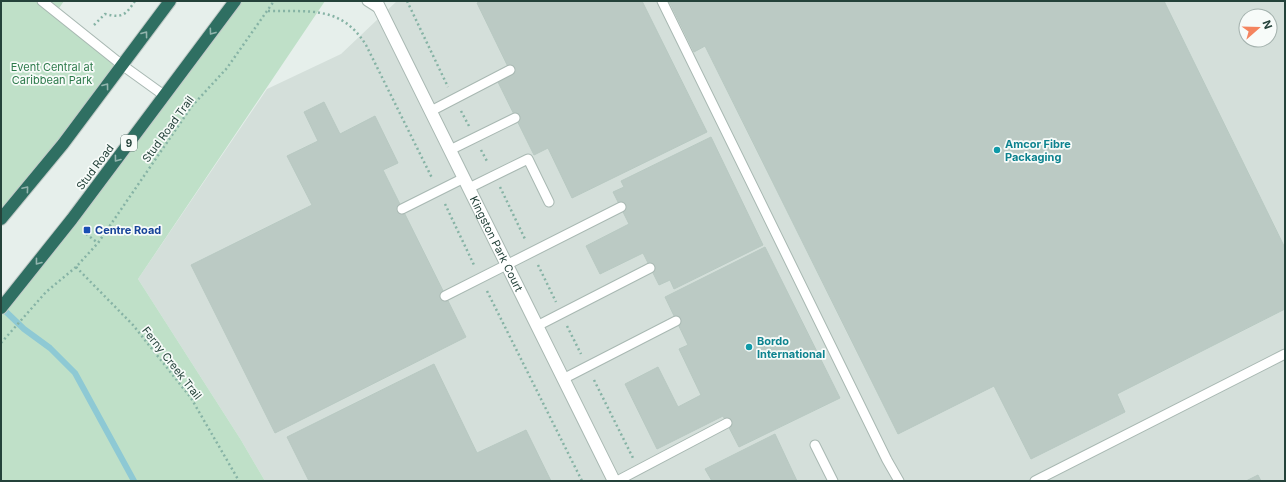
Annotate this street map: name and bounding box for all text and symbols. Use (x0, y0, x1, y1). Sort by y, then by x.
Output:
north arrow (1238, 8, 1278, 48)
text: N (1259, 18, 1275, 31)
one-way arrow (209, 28, 216, 35)
one-way arrow (140, 32, 147, 39)
park label: Event Central at Caribbean Park (11, 60, 94, 87)
one-way arrow (101, 84, 108, 91)
street label: Stud Road Trail (139, 93, 197, 165)
road number: 9 (121, 135, 137, 151)
place label: Amcor Fibre Packaging (1005, 137, 1071, 164)
street label: Stud Road (73, 141, 117, 193)
marker: Amcor Fibre Packaging (992, 145, 1002, 155)
one-way arrow (114, 155, 122, 162)
one-way arrow (21, 186, 28, 193)
street label: Kingston Park Court (467, 194, 526, 294)
place label: Centre Road (95, 223, 161, 237)
marker: Centre Road (82, 225, 92, 235)
one-way arrow (35, 257, 42, 264)
street label: Ferny Creek Trail (139, 324, 205, 402)
place label: Bordo International (757, 334, 825, 361)
marker: Bordo International (744, 342, 754, 352)

